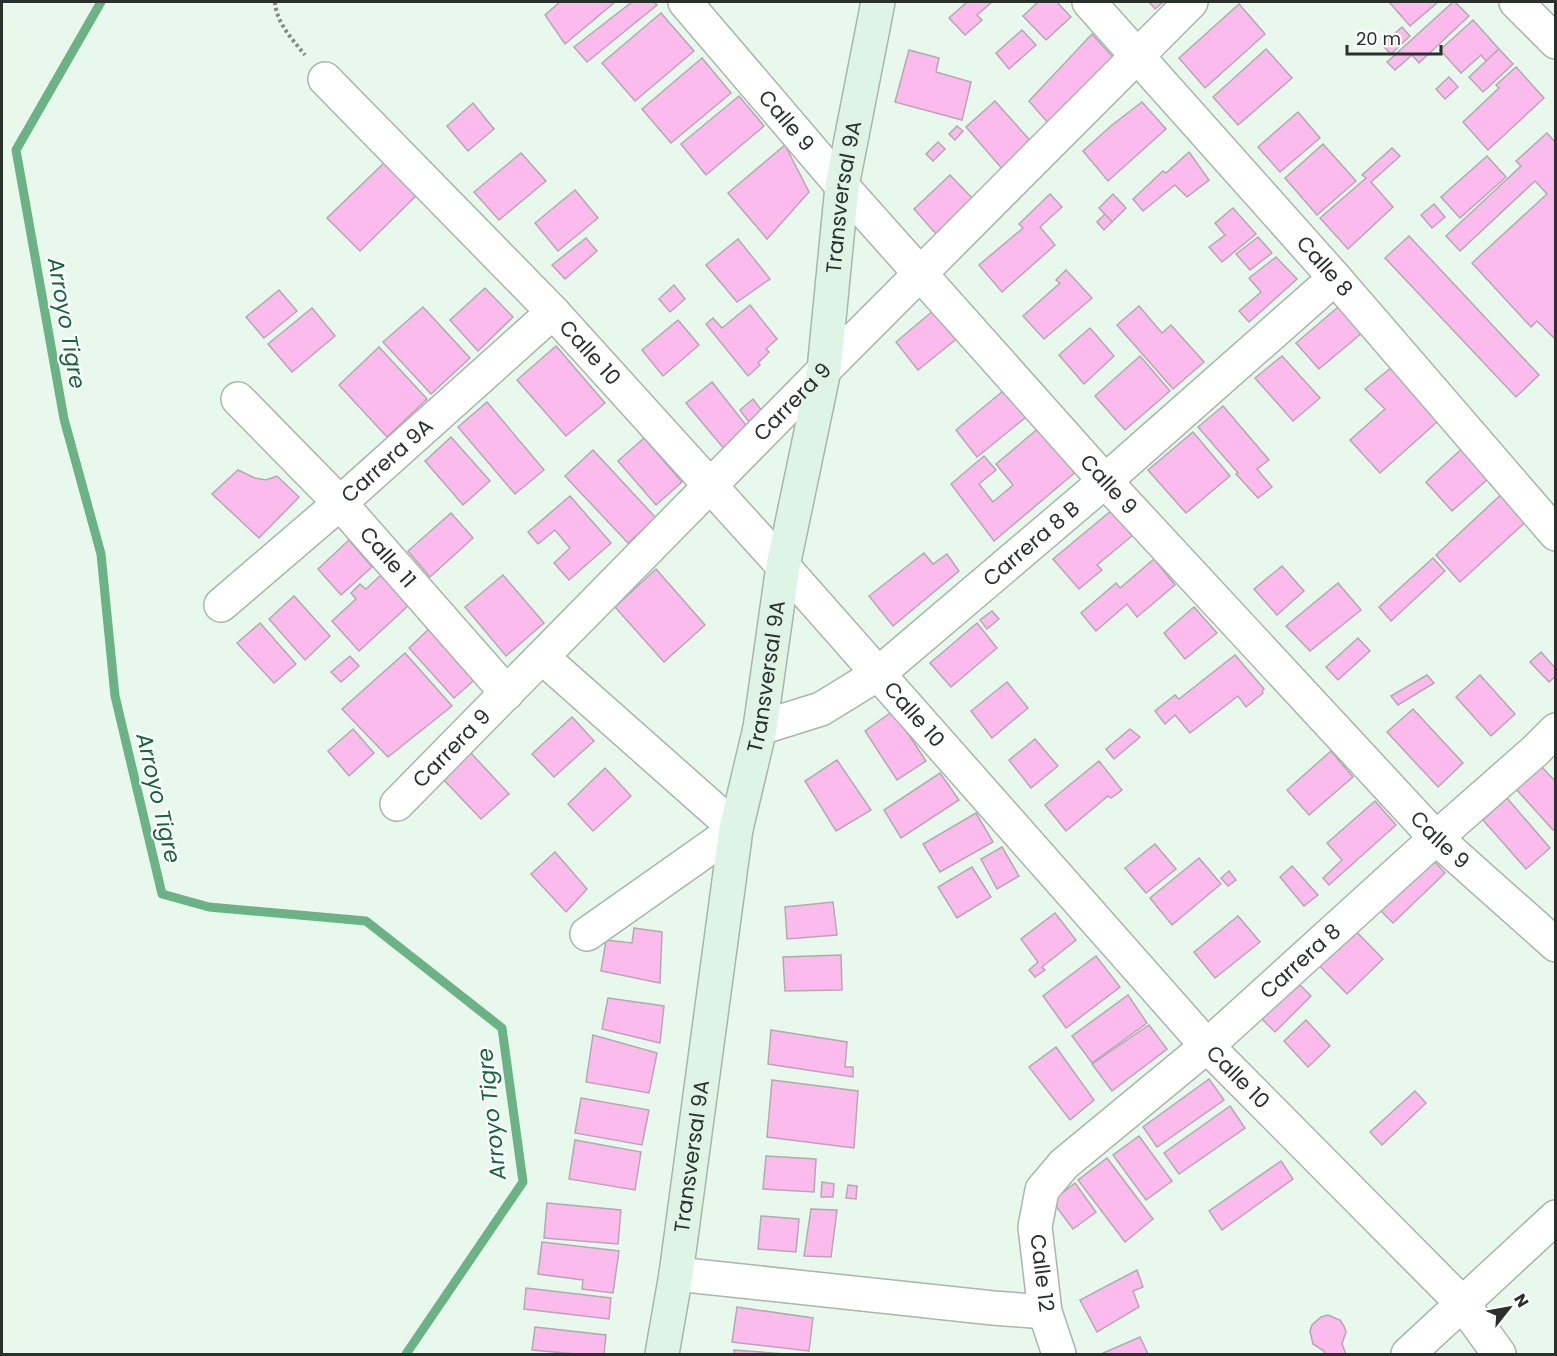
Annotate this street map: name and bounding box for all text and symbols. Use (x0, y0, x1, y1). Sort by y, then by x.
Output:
scale bar (1347, 18, 1442, 56)
text: 20 m (1356, 26, 1401, 51)
street label: Calle 9 (752, 83, 821, 157)
street label: Transversal 9A (819, 118, 868, 275)
street label: Calle 8 (1290, 229, 1360, 303)
water label: Arroyo Tigre (40, 254, 93, 391)
street label: Calle 10 (553, 313, 628, 392)
street label: Carrera 9 (747, 356, 838, 447)
street label: Carrera 9A (335, 411, 439, 509)
street label: Calle 9 (1074, 448, 1144, 521)
street label: Carrera 8 B (976, 494, 1086, 593)
street label: Calle 11 (353, 520, 423, 594)
street label: Transversal 9A (740, 598, 792, 756)
street label: Calle 10 (878, 675, 952, 754)
street label: Carrera 9 (406, 702, 497, 794)
water label: Arroyo Tigre (128, 729, 189, 866)
street label: Calle 9 (1404, 804, 1476, 875)
street label: Carrera 8 (1253, 917, 1347, 1005)
street label: Calle 10 (1200, 1038, 1277, 1115)
water label: Arroyo Tigre (469, 1047, 514, 1182)
street label: Transversal 9A (667, 1078, 716, 1234)
street label: Calle 12 (1023, 1232, 1062, 1314)
north arrow (1479, 1278, 1539, 1338)
text: N (1508, 1289, 1534, 1312)

